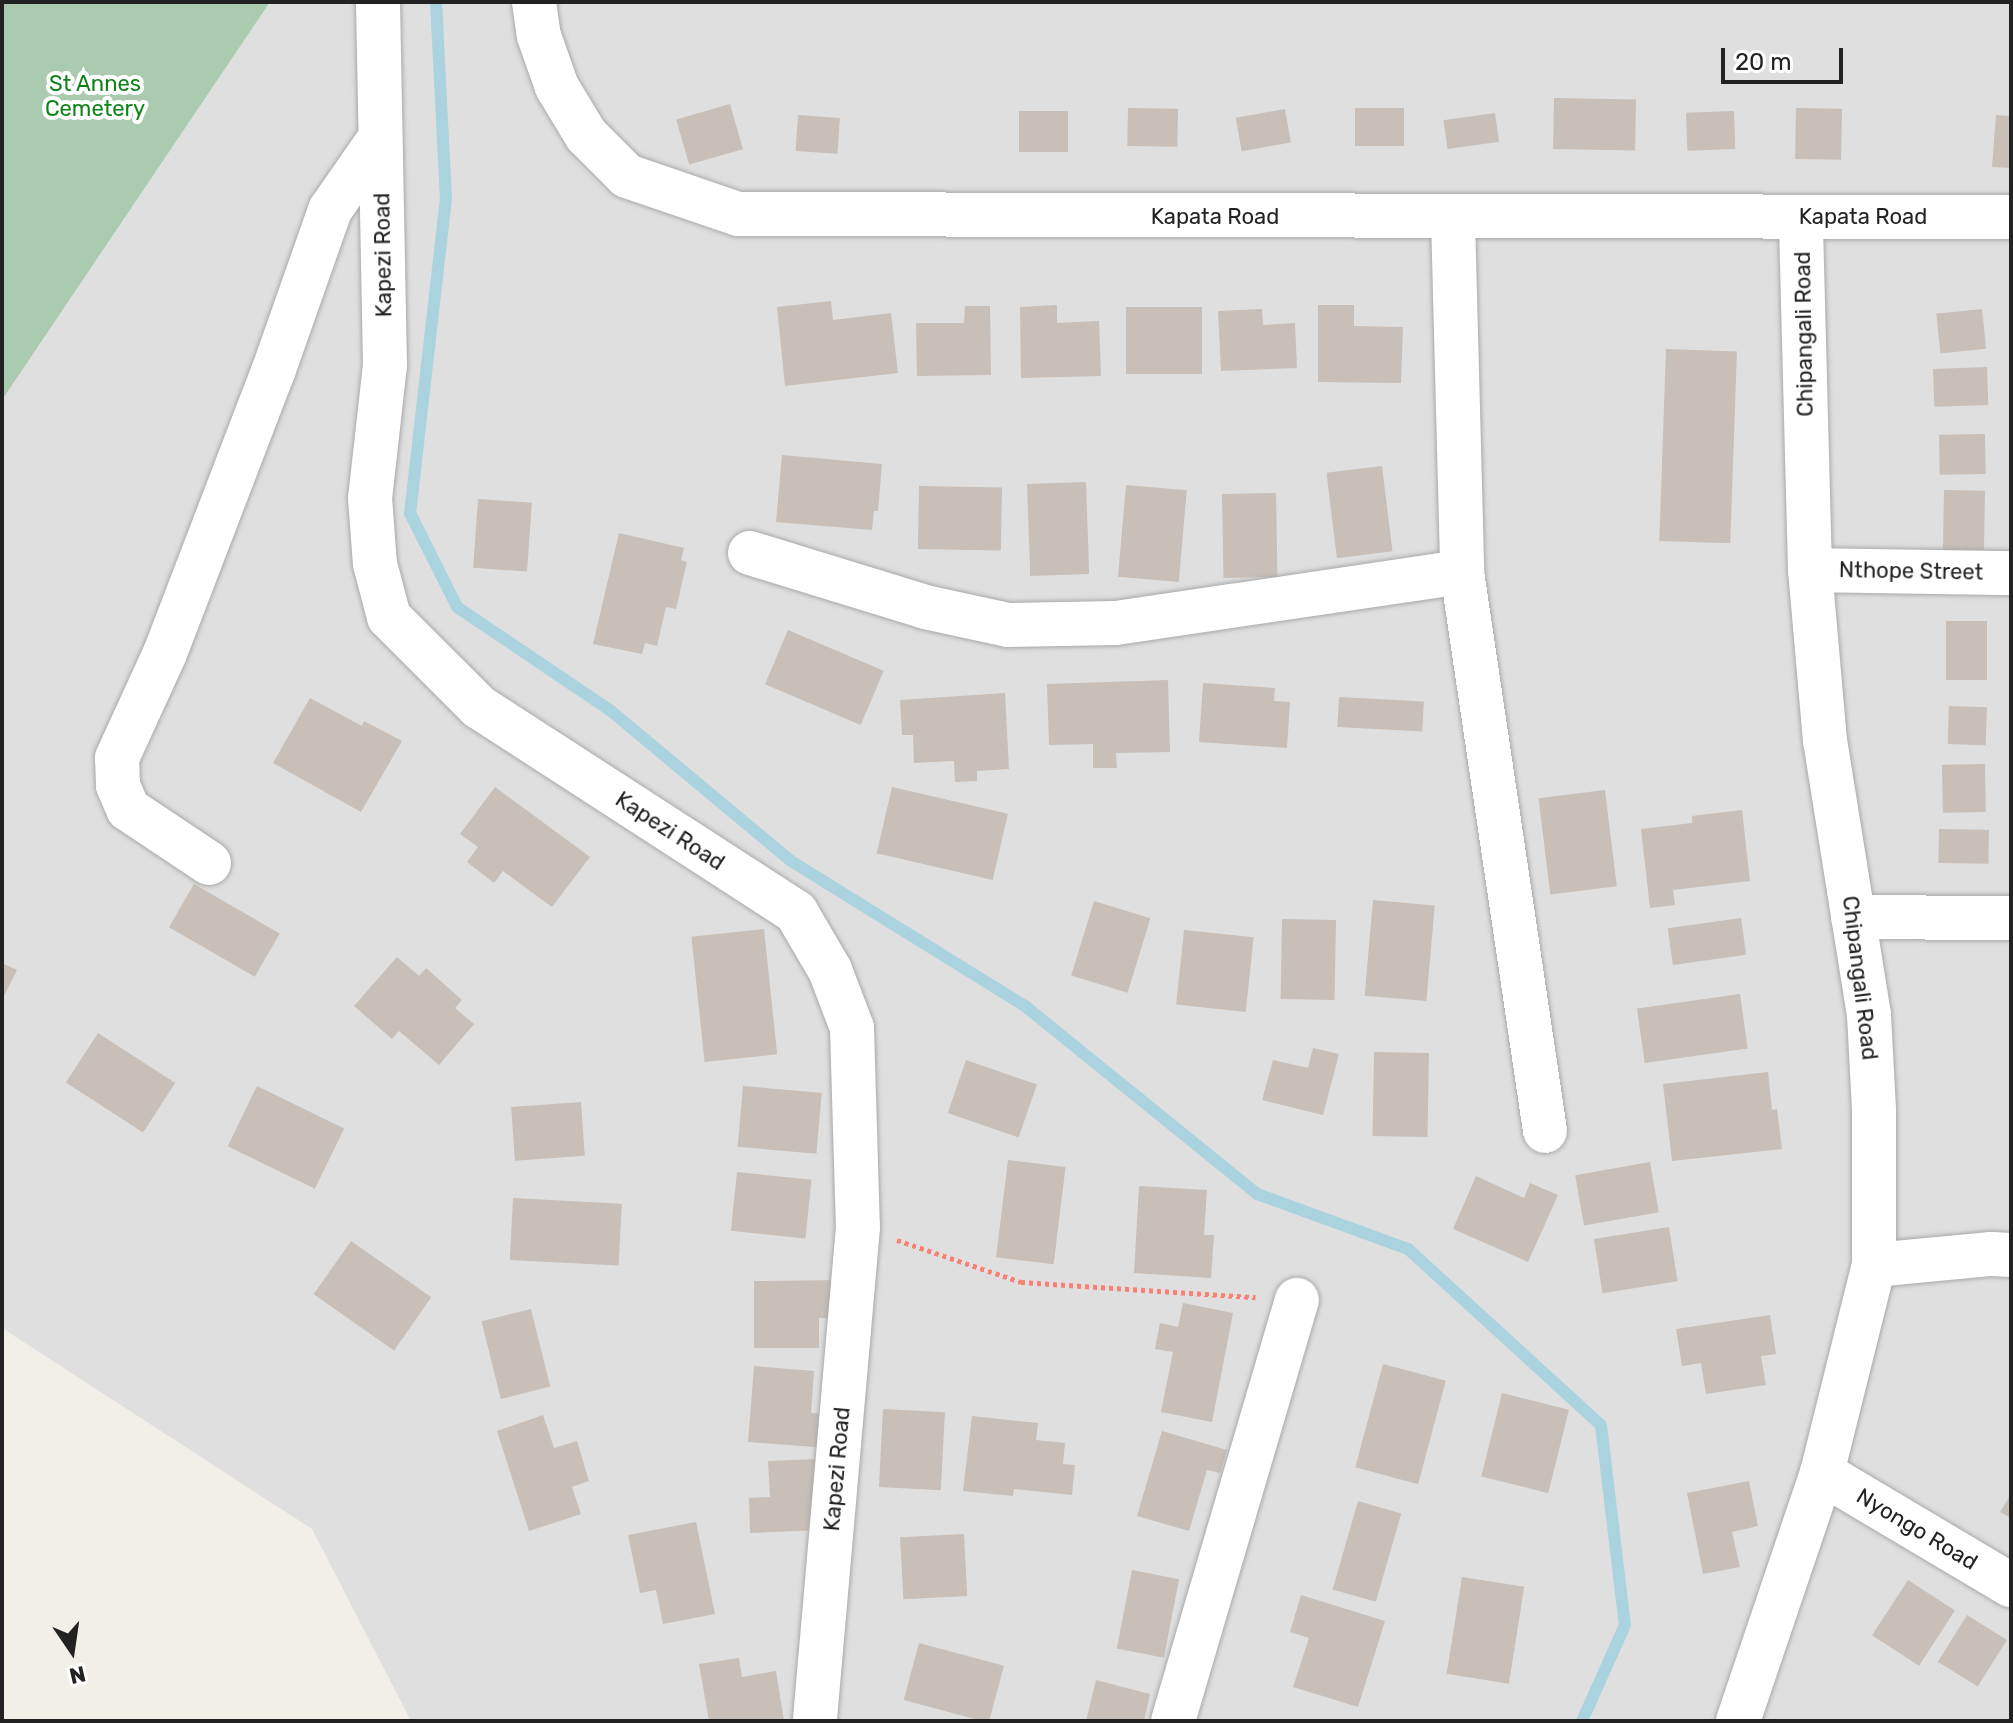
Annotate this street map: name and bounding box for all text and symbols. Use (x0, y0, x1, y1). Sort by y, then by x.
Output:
scale bar (1725, 32, 1847, 82)
text: 20 m (1735, 48, 1792, 76)
park label: St Annes Cemetery (45, 70, 145, 122)
street label: Kapezi Road (369, 192, 397, 318)
street label: Kapata Road (1151, 204, 1279, 230)
street label: Kapata Road (1799, 204, 1927, 230)
street label: Chipangali Road (1789, 251, 1819, 417)
street label: Nthope Street (1839, 557, 1983, 585)
street label: Kapezi Road (611, 786, 729, 876)
street label: Chipangali Road (1837, 894, 1883, 1062)
street label: Kapezi Road (818, 1406, 856, 1532)
street label: Nyongo Road (1852, 1483, 1982, 1575)
north arrow (32, 1611, 112, 1691)
text: N (67, 1660, 88, 1690)

